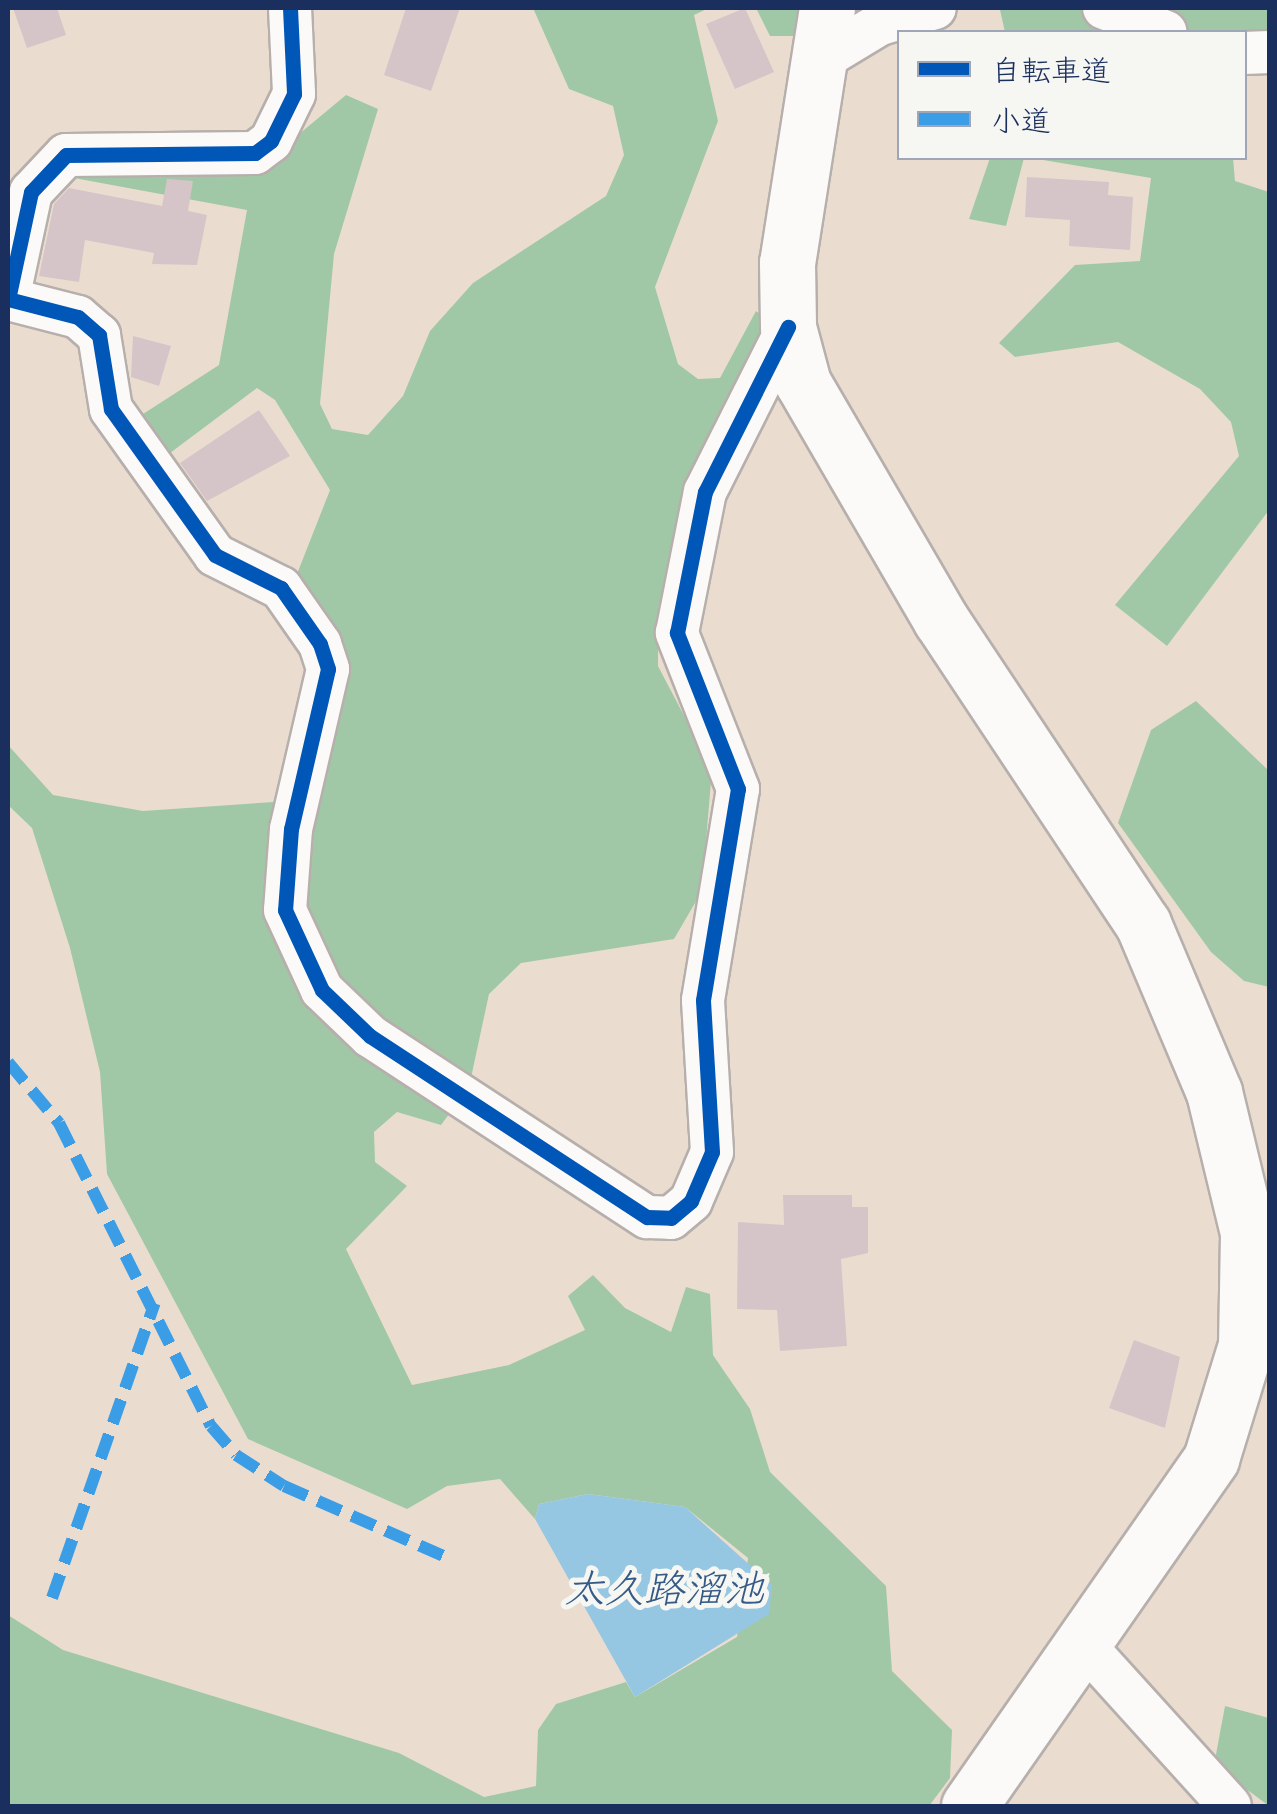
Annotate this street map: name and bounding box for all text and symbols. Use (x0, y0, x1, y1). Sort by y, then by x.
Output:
legend (897, 30, 1247, 160)
text: 自転車道 (991, 53, 1111, 92)
text: 小道 (991, 103, 1051, 142)
water label: 太久路溜池 (564, 1567, 764, 1615)

